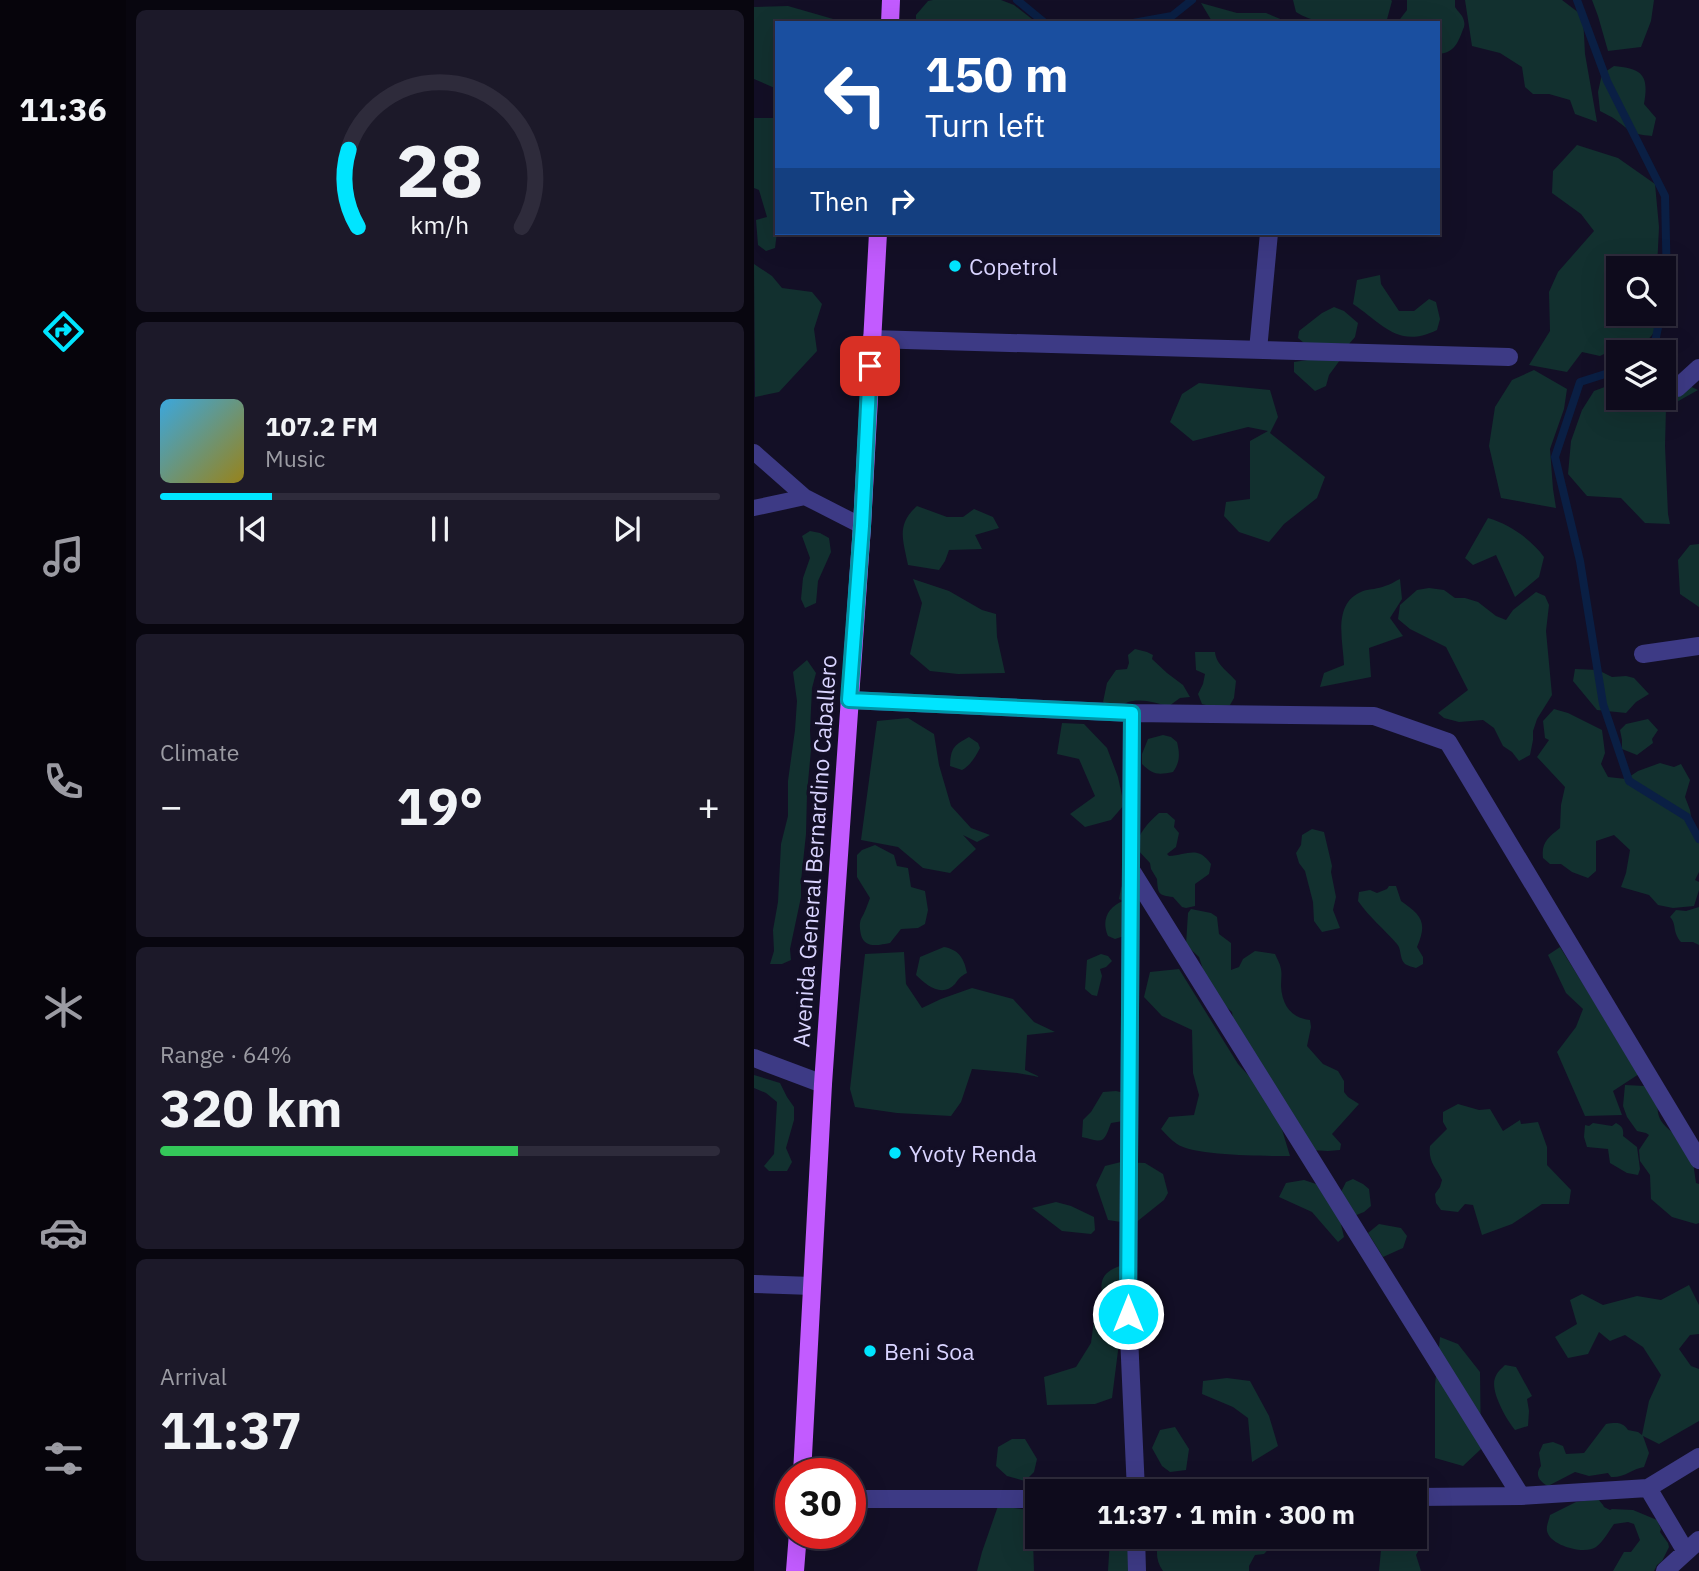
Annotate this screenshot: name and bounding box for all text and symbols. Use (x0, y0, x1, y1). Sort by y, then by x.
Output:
text: 150 m (925, 42, 1069, 105)
icon: left (810, 49, 901, 140)
text: 11:36 (19, 88, 107, 130)
text: Turn left (925, 104, 1045, 146)
text: 28 (396, 122, 484, 217)
icon: right (883, 182, 921, 220)
text: Then (810, 184, 869, 218)
text: km/h (411, 208, 469, 241)
place label: Copetrol (969, 251, 1058, 281)
map controls (1606, 256, 1676, 410)
button: search (1606, 256, 1676, 326)
marker: Copetrol (947, 258, 963, 274)
icon: directions (39, 307, 88, 356)
pin (840, 336, 900, 396)
button: layers (1606, 340, 1676, 410)
icon: arrive (851, 347, 889, 385)
text: 107.2 FM (265, 409, 378, 443)
text: Music (265, 443, 325, 473)
icon: previous (234, 510, 272, 548)
icon: pause (421, 510, 459, 548)
icon: next (608, 510, 646, 548)
icon: music (39, 532, 88, 581)
street label: Avenida General Bernardino Caballero (785, 654, 843, 1048)
text: Climate (160, 737, 239, 767)
icon: phone (39, 757, 88, 806)
text: 19° (397, 772, 483, 839)
text: − (160, 781, 183, 830)
text: + (697, 781, 720, 830)
icon: climate (39, 983, 88, 1032)
text: Range · 64% (160, 1039, 292, 1069)
text: 320 km (160, 1074, 342, 1141)
place label: Yvoty Renda (909, 1138, 1037, 1168)
marker: Yvoty Renda (887, 1145, 903, 1161)
icon: car (39, 1208, 88, 1257)
position arrow (1091, 1277, 1165, 1351)
place label: Beni Soa (884, 1336, 974, 1366)
marker: Beni Soa (862, 1343, 878, 1359)
text: Arrival (160, 1361, 227, 1391)
text: 11:37 (160, 1396, 302, 1463)
icon: filters (39, 1434, 88, 1483)
speed limit sign: 30 (775, 1458, 866, 1549)
text: 11:37 · 1 min · 300 m (1097, 1497, 1355, 1531)

